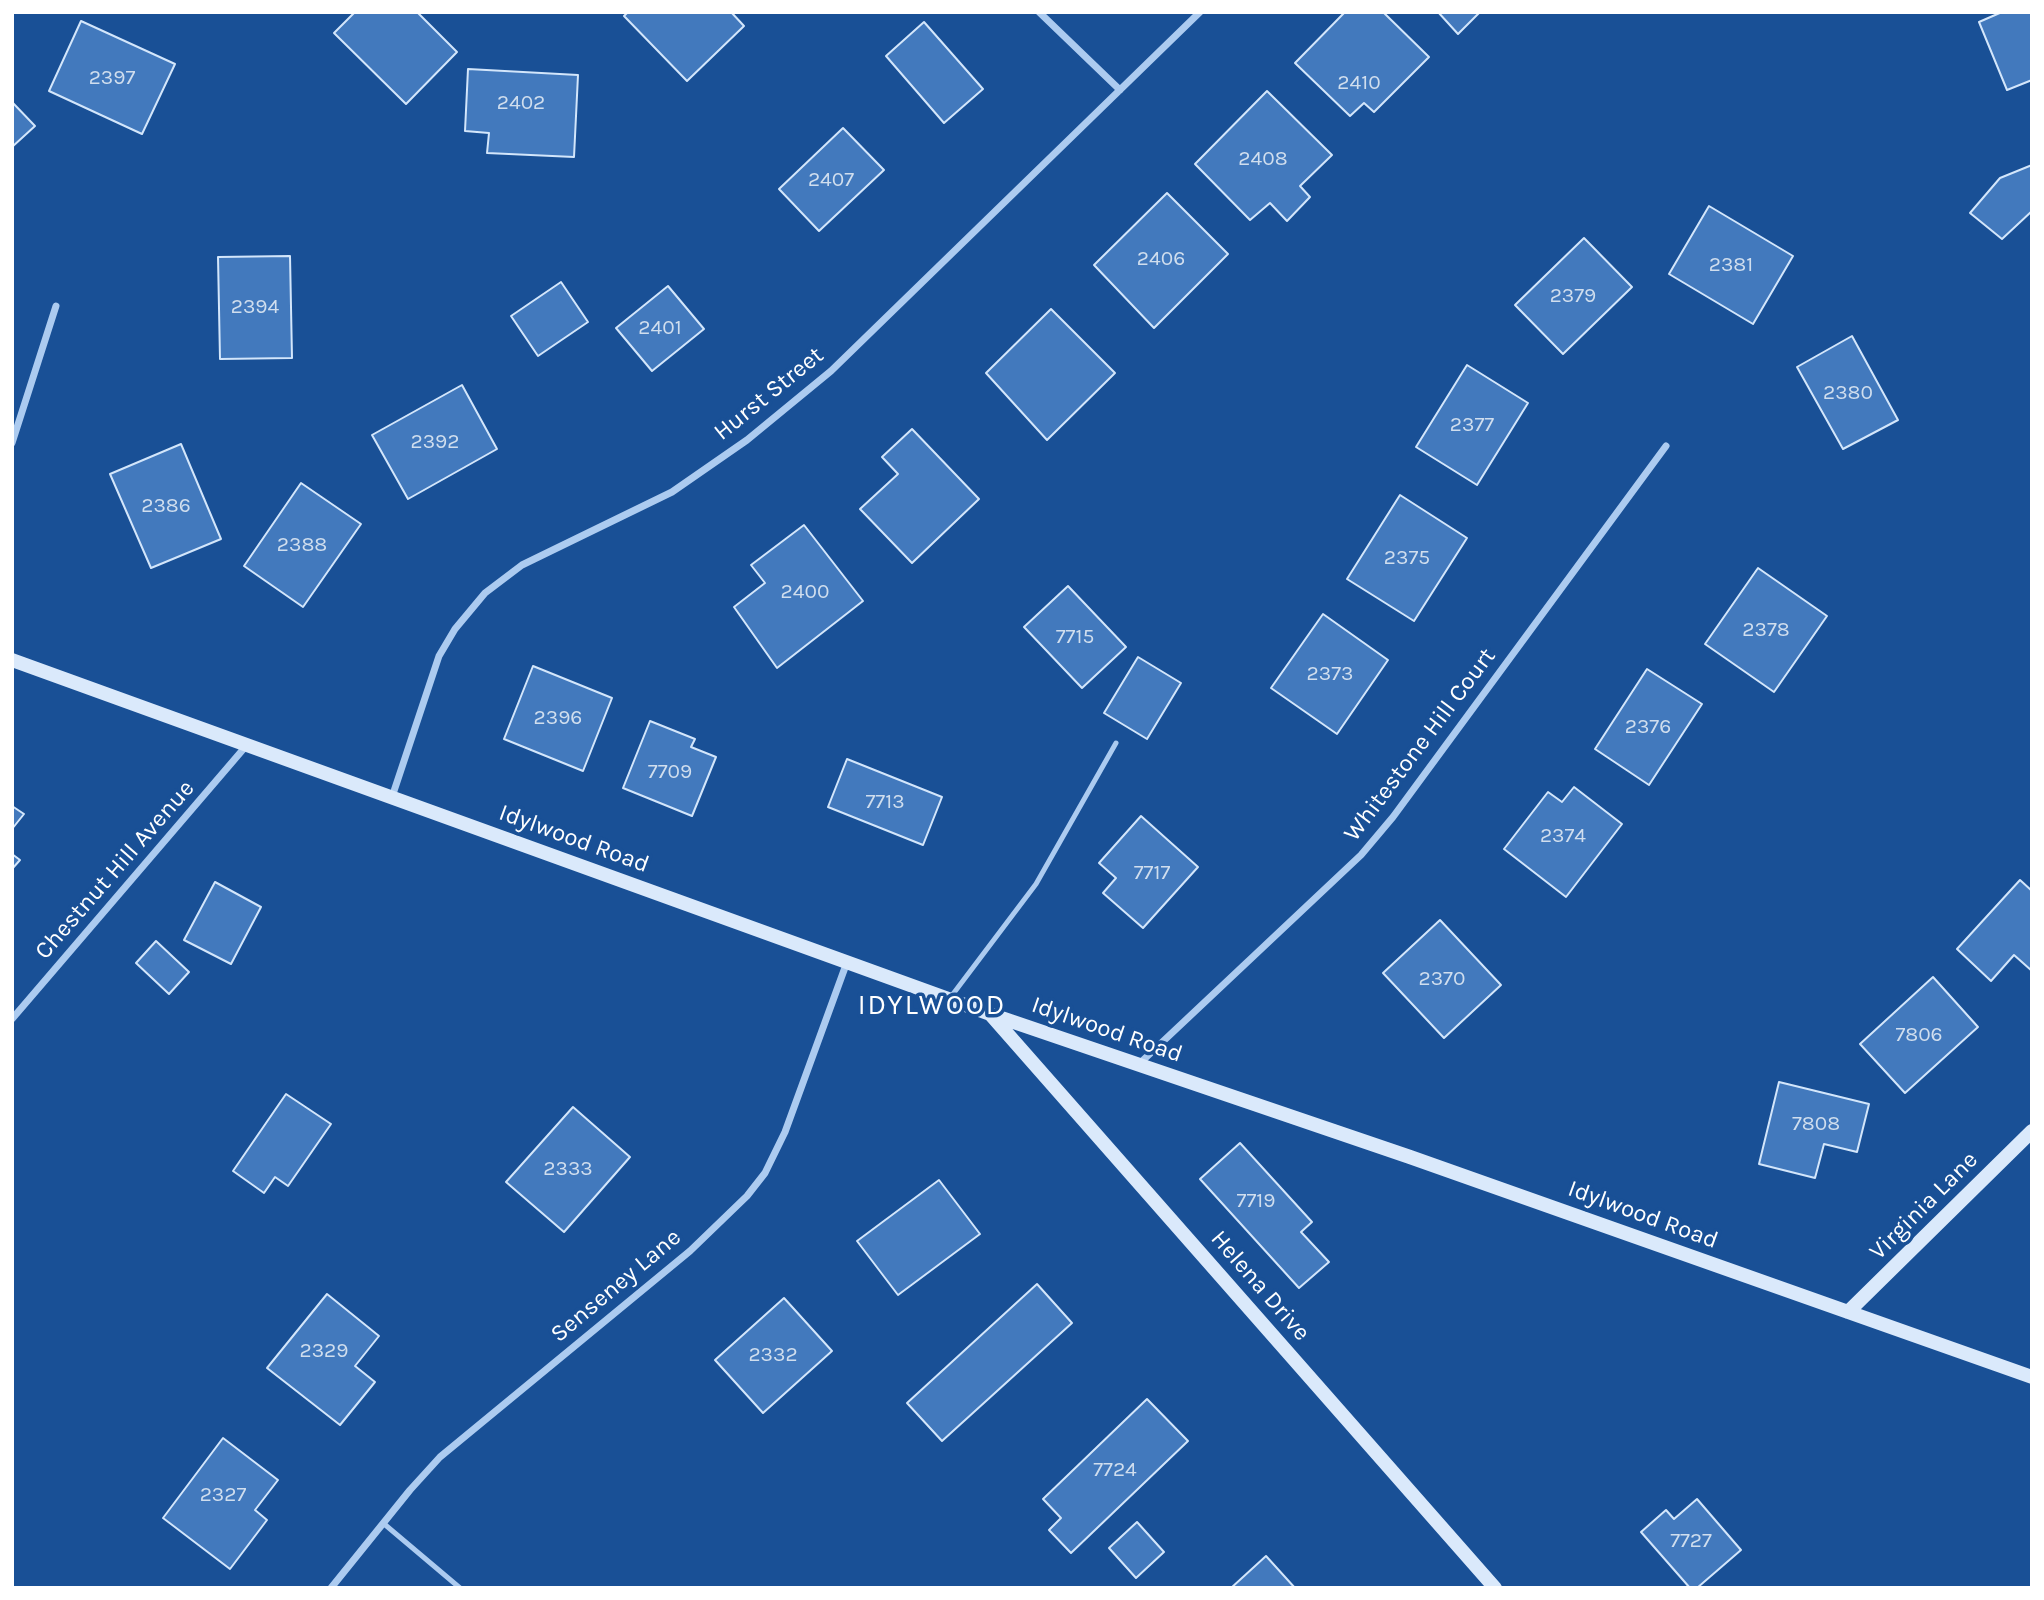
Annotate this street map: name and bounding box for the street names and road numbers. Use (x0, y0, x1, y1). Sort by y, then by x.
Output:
street label: Hurst Street (708, 341, 830, 447)
street label: Whitestone Hill Court (1338, 643, 1502, 847)
street label: Chestnut Hill Avenue (29, 774, 201, 966)
street label: Idylwood Road (495, 799, 653, 879)
street label: Idylwood Road (1028, 991, 1186, 1069)
street label: Virginia Lane (1864, 1146, 1984, 1266)
street label: Idylwood Road (1564, 1175, 1722, 1255)
street label: Senseney Lane (545, 1223, 687, 1349)
street label: Helena Drive (1204, 1225, 1316, 1347)

